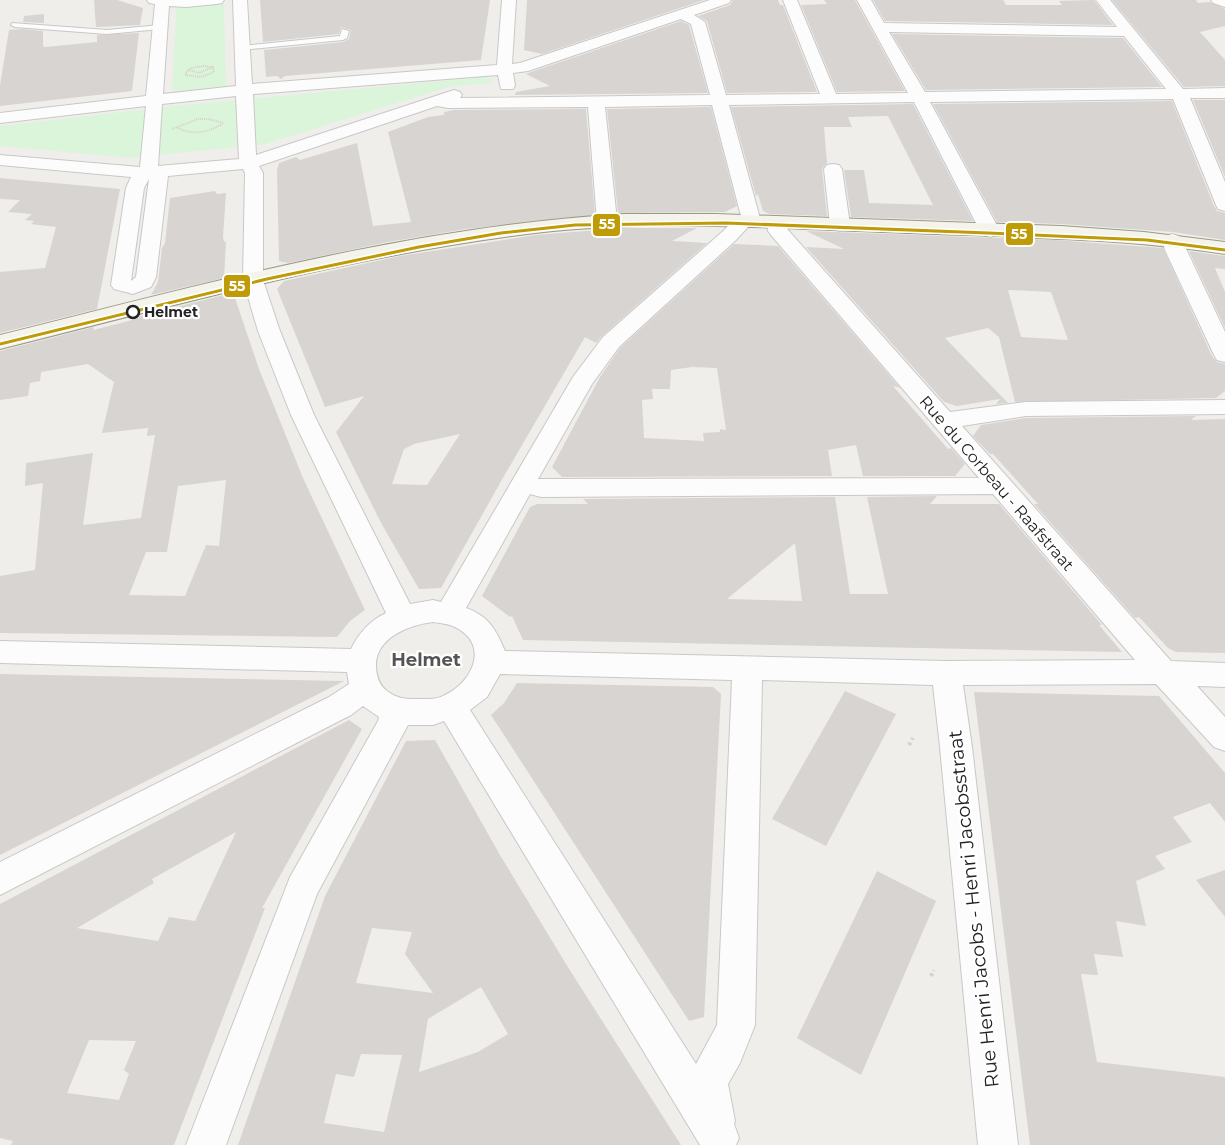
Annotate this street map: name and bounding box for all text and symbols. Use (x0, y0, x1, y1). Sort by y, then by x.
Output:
line badge: 55 (592, 213, 621, 237)
text: 55 (599, 215, 615, 233)
line badge: 55 (1005, 222, 1034, 246)
text: 55 (1011, 225, 1027, 243)
line badge: 55 (223, 274, 251, 298)
text: 55 (229, 277, 245, 295)
place label: Helmet (144, 303, 198, 321)
marker: Helmet (126, 305, 140, 319)
street label: Rue du Corbeau - Raafstraat (915, 392, 1078, 575)
district label: Helmet (391, 649, 461, 671)
street label: Rue Henri Jacobs - Henri Jacobsstraat (943, 729, 1004, 1089)

